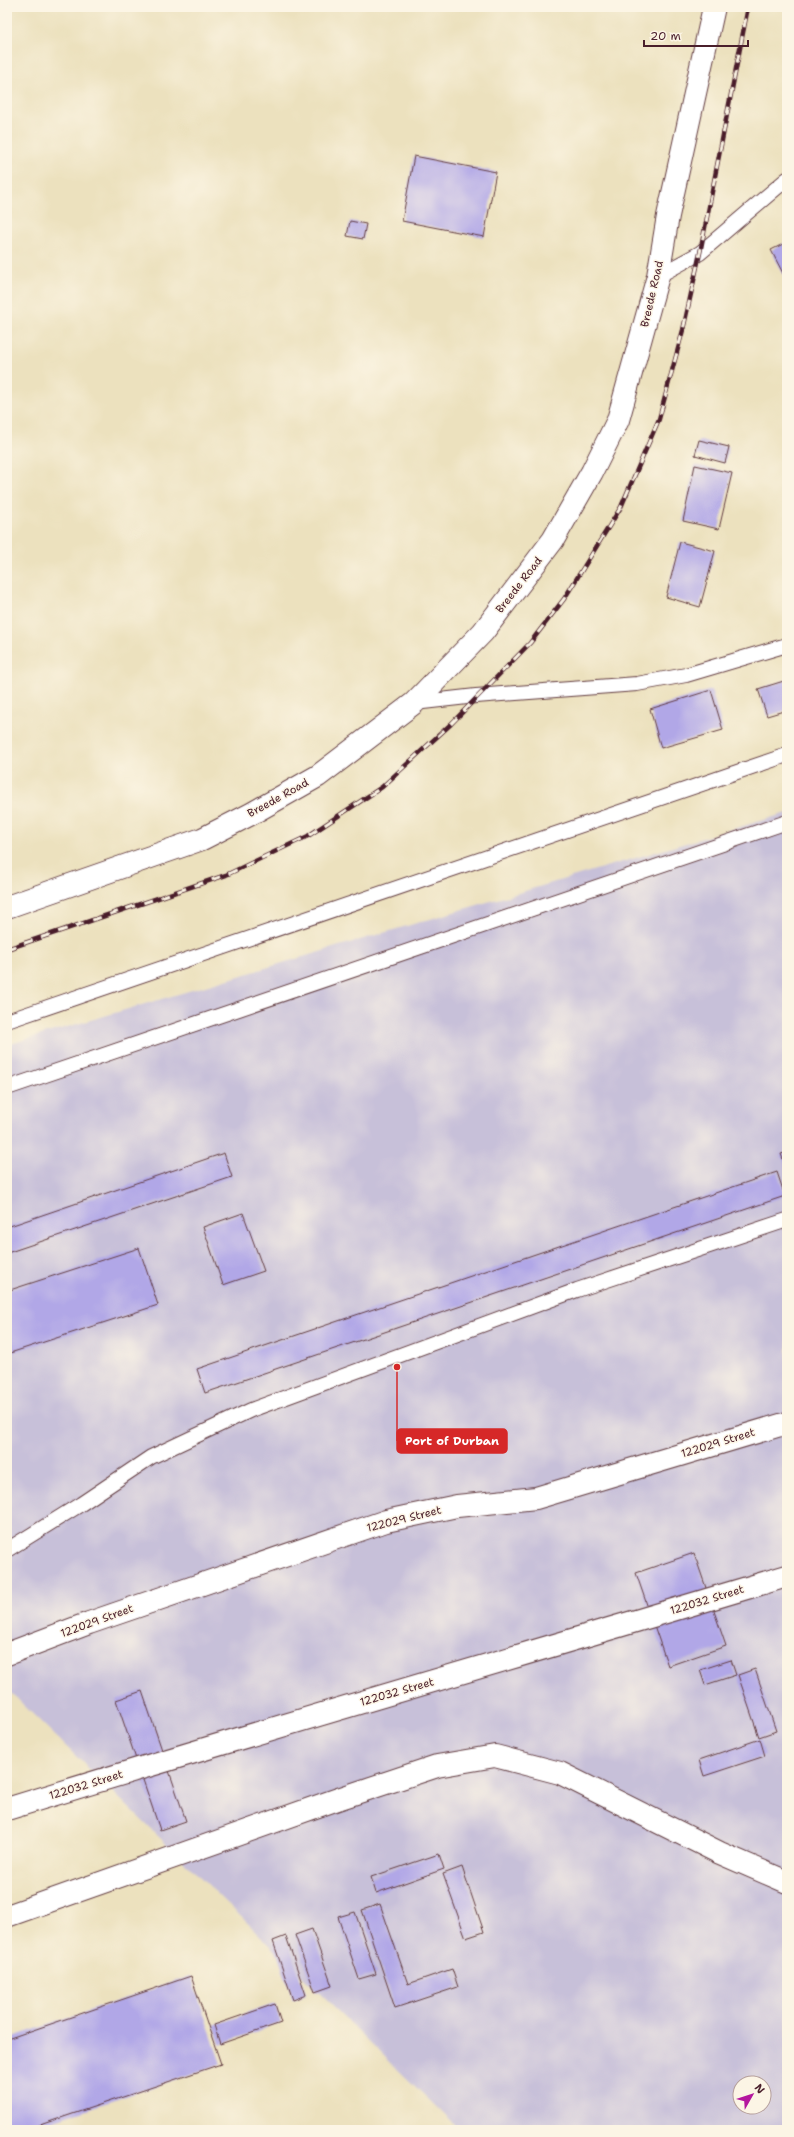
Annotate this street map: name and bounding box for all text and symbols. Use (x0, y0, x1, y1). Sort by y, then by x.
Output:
scale bar (644, 22, 748, 48)
text: 20 m (650, 28, 681, 44)
street label: Breede Road (637, 259, 667, 329)
street label: Breede Road (492, 554, 546, 616)
street label: Breede Road (245, 775, 311, 821)
street label: 122029 Street (679, 1425, 757, 1461)
callout: Port of Durban (397, 1429, 507, 1453)
text: Port of Durban (405, 1433, 499, 1449)
street label: 122029 Street (365, 1502, 443, 1536)
street label: 122032 Street (668, 1582, 746, 1618)
street label: 122029 Street (59, 1601, 136, 1641)
street label: 122032 Street (358, 1674, 436, 1710)
street label: 122032 Street (47, 1767, 125, 1803)
north arrow (732, 2075, 772, 2115)
text: N (751, 2081, 768, 2097)

